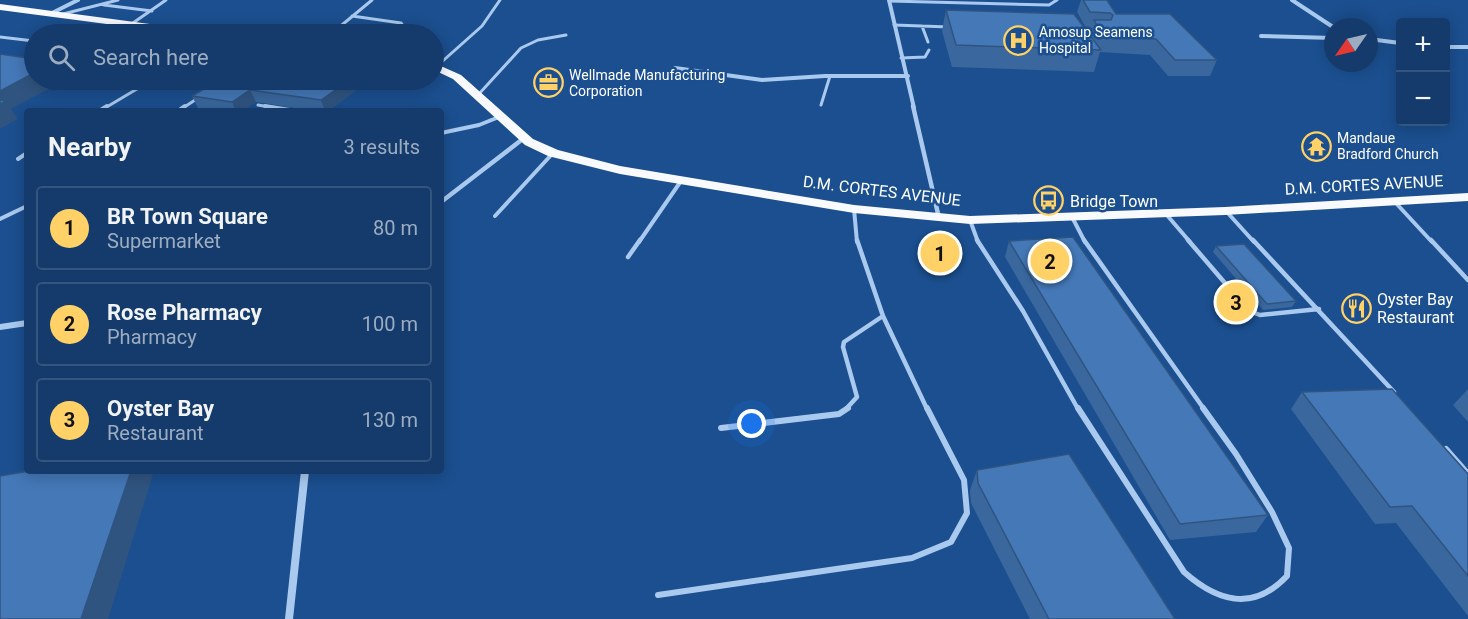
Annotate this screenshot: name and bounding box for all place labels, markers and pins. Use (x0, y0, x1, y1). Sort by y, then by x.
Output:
hospital icon: Amosup Seamens Hospital (1002, 24, 1034, 56)
place label: Amosup Seamens Hospital (1039, 24, 1153, 56)
office icon: Wellmade Manufacturing Corporation (532, 67, 564, 99)
place label: Wellmade Manufacturing Corporation (569, 67, 725, 99)
temple icon: Mandaue Bradford Church (1300, 130, 1332, 162)
place label: Mandaue Bradford Church (1337, 130, 1439, 162)
bus stop icon: Bridge Town (1033, 185, 1065, 217)
place label: Bridge Town (1070, 192, 1158, 211)
pin: 1 (920, 230, 960, 276)
pin: 2 (1030, 238, 1070, 284)
pin: 3 (1216, 280, 1256, 324)
place label: Oyster Bay Restaurant (1377, 290, 1454, 327)
restaurant icon: Oyster Bay Restaurant (1340, 292, 1372, 324)

